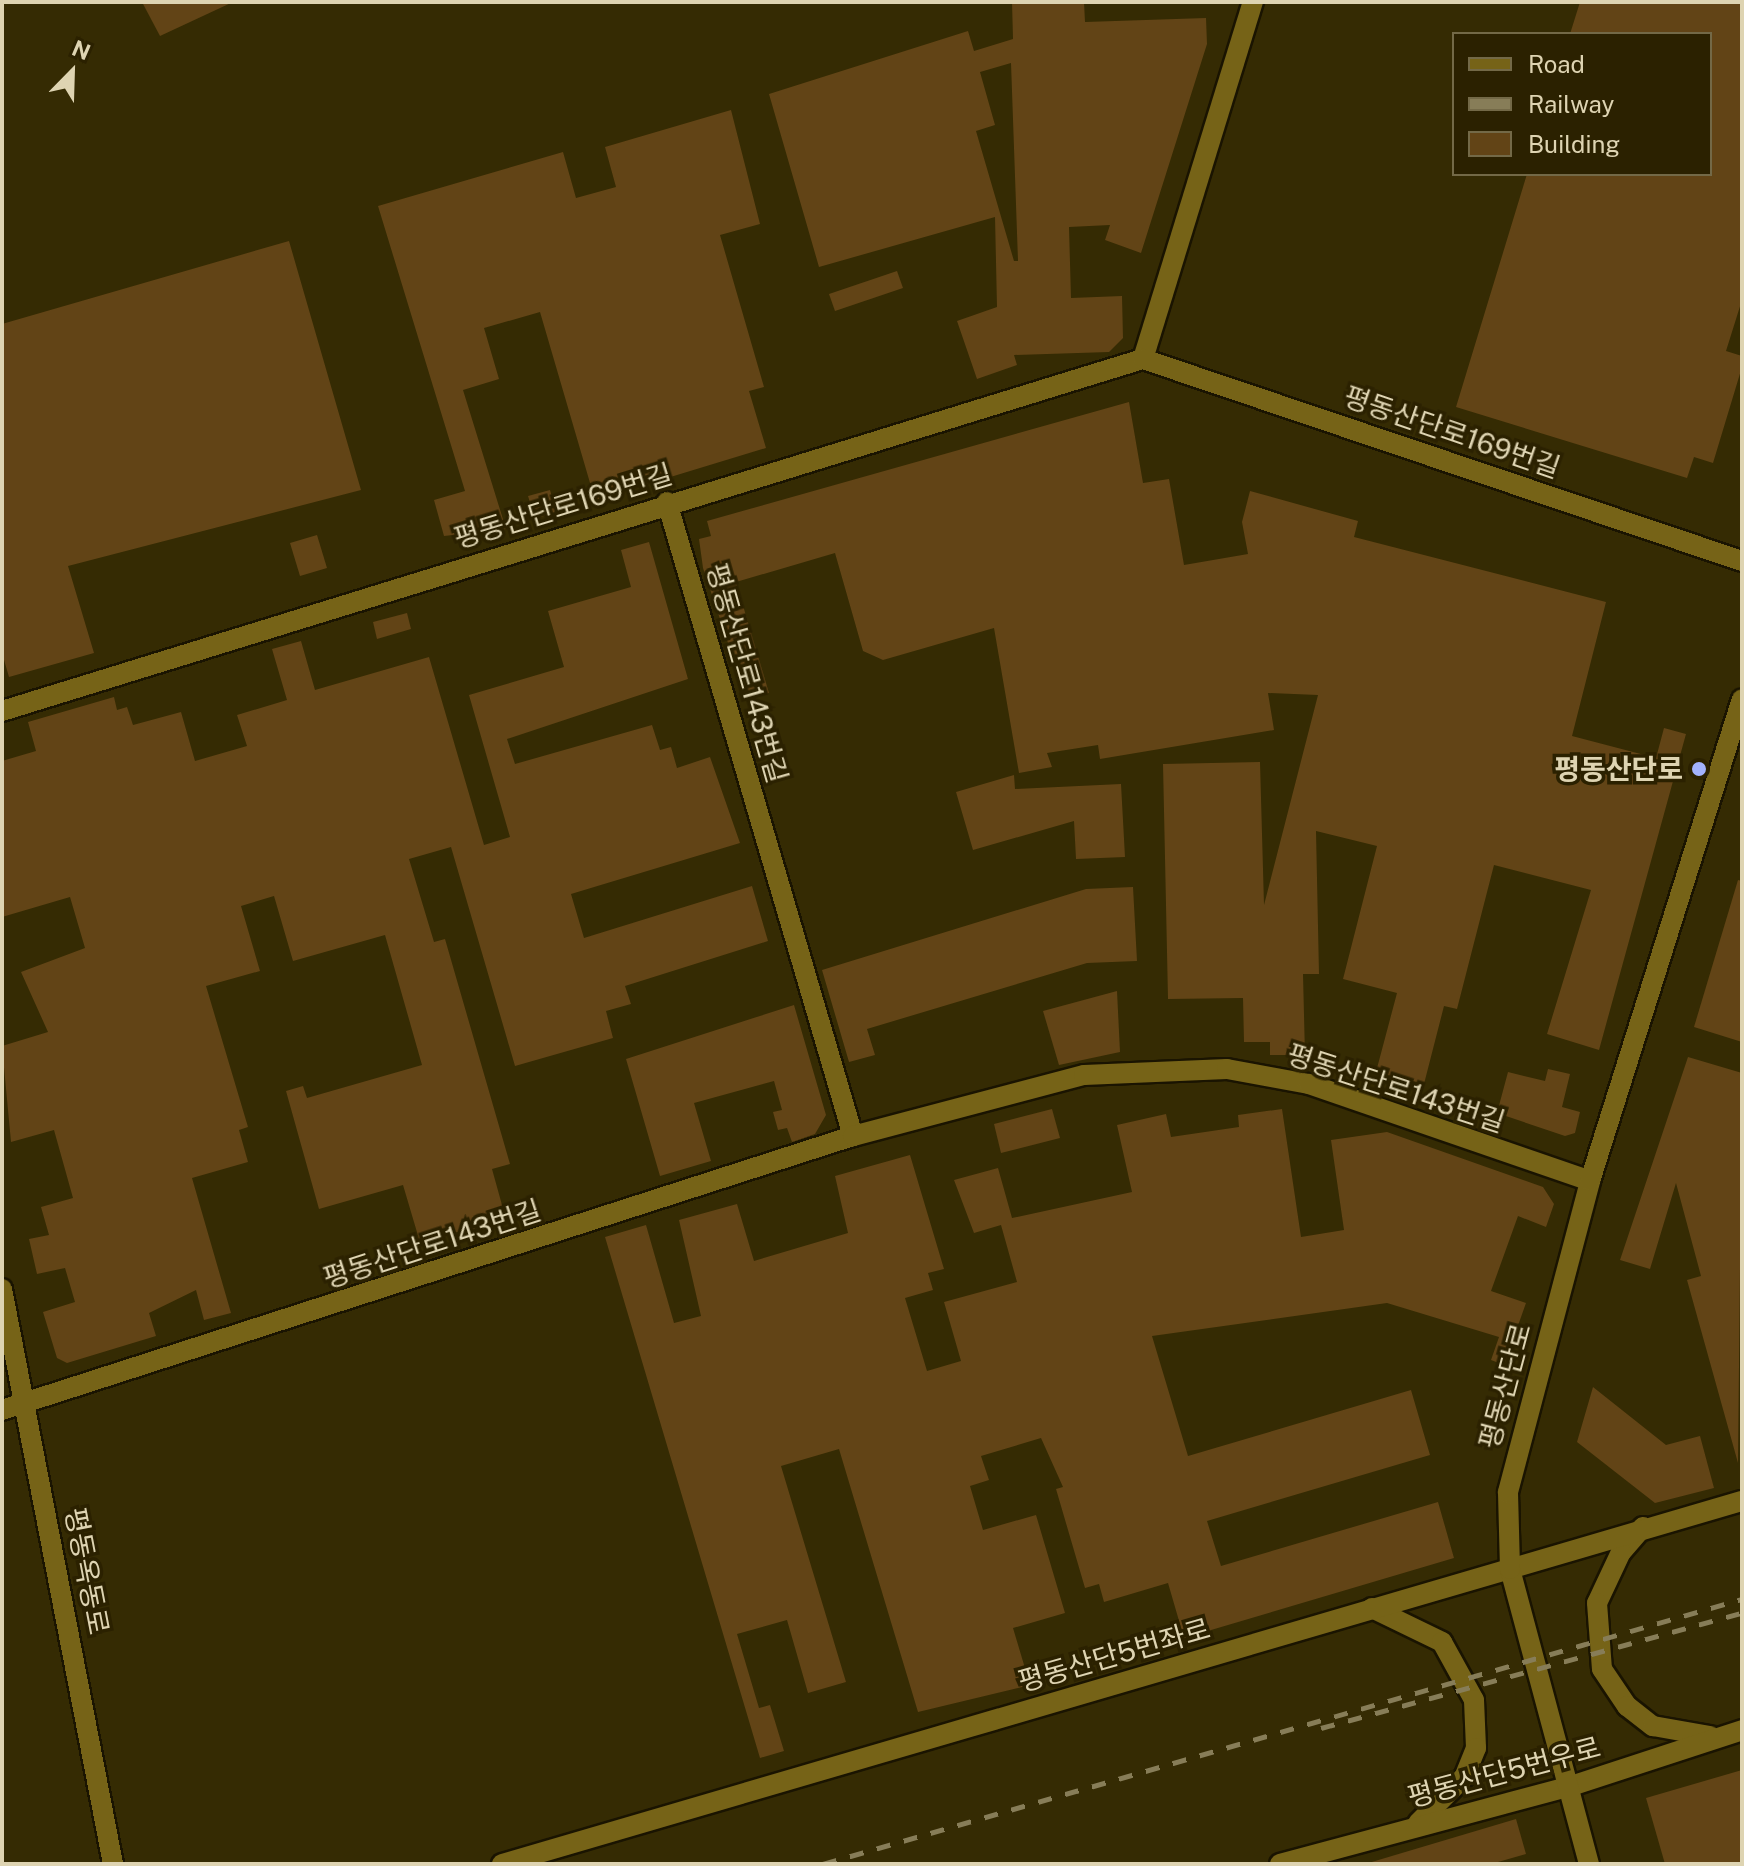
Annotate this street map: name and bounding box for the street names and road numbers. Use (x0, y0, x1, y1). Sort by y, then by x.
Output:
street label: 평동산단로169번길 (1339, 379, 1565, 485)
street label: 평동산단로169번길 (450, 457, 676, 555)
street label: 평동산단로143번길 (700, 559, 794, 787)
street label: 평동산단로143번길 (1283, 1037, 1509, 1139)
street label: 평동산단로143번길 (319, 1193, 545, 1295)
street label: 평동산단로 (1472, 1319, 1538, 1453)
street label: 평동옥동로 (58, 1505, 116, 1637)
street label: 평동산단5번좌로 (1014, 1612, 1214, 1698)
street label: 평동산단5번우로 (1404, 1730, 1604, 1814)

